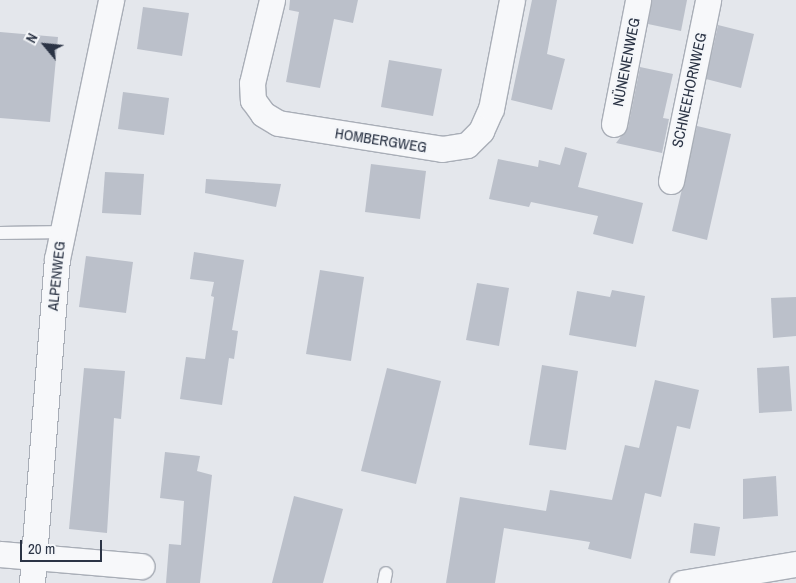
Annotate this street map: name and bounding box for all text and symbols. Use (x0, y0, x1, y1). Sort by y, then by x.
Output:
street label: NÜNENENWEG (609, 16, 643, 108)
north arrow (20, 20, 70, 70)
text: N (22, 30, 42, 46)
street label: SCHNEEHORNWEG (668, 31, 710, 149)
street label: HOMBERGWEG (334, 124, 428, 156)
street label: ALPENWEG (43, 240, 69, 312)
scale bar (22, 530, 105, 562)
text: 20 m (28, 538, 55, 559)

